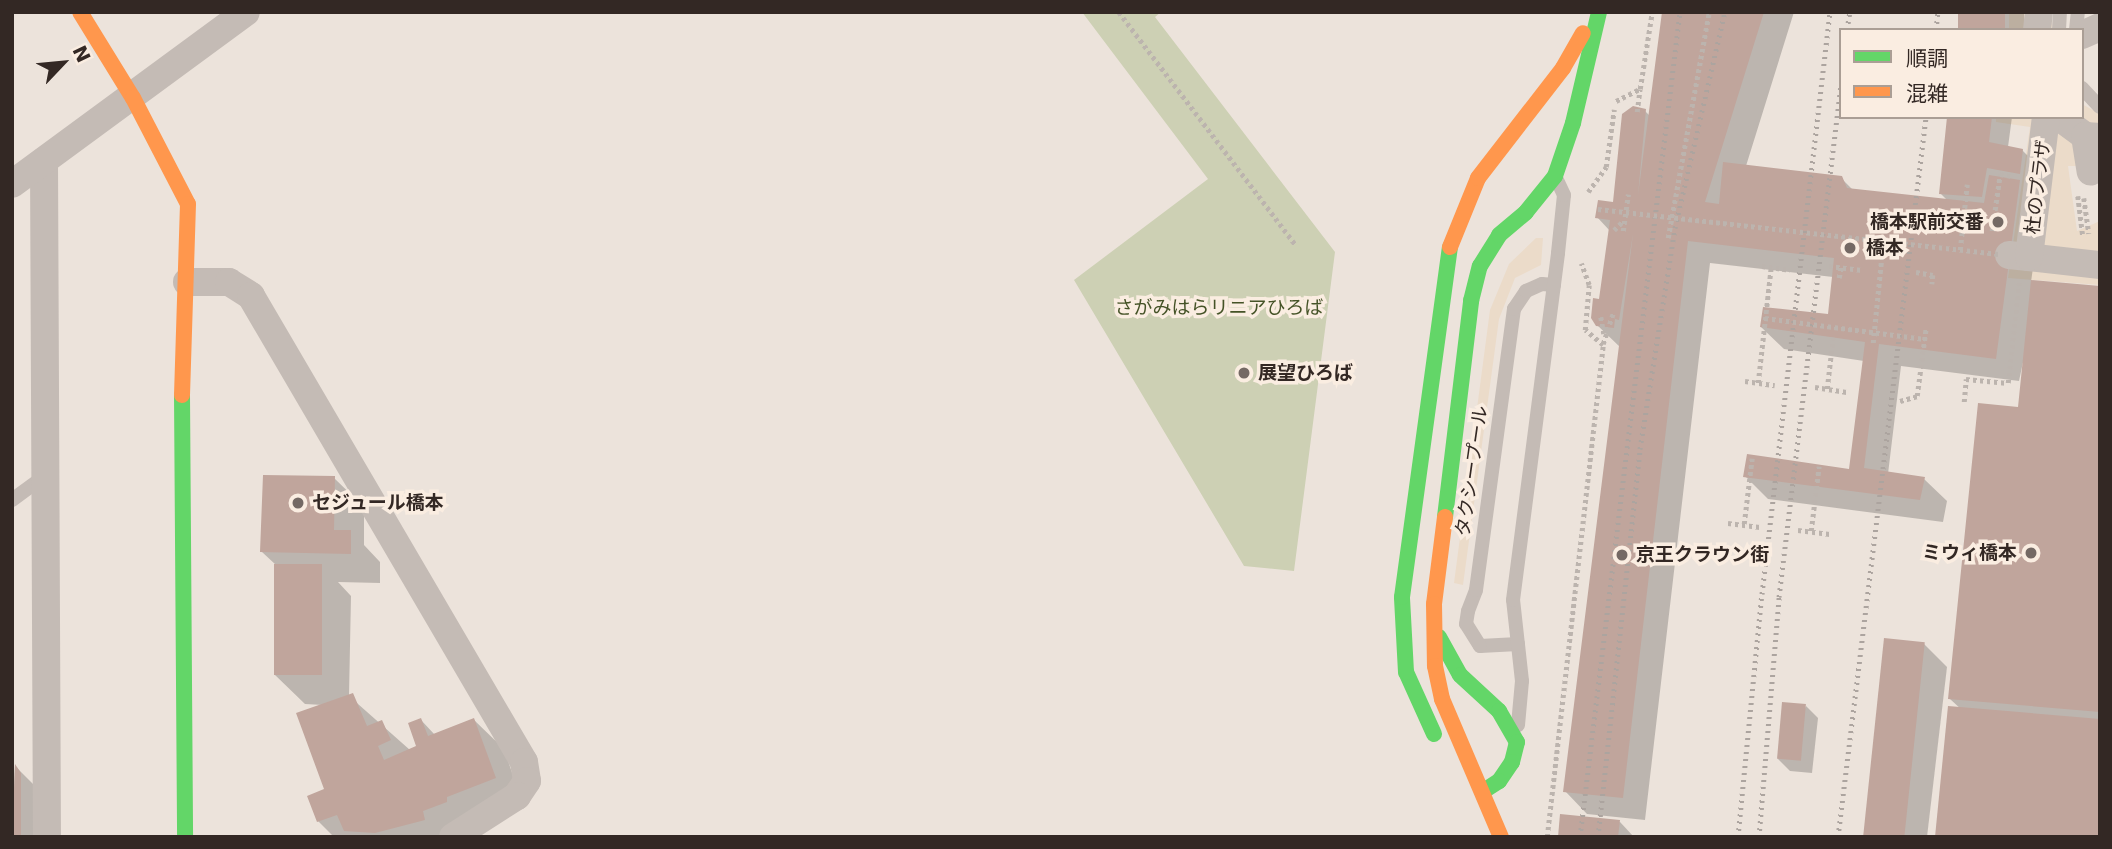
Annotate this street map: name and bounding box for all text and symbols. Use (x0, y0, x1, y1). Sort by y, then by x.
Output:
north arrow (28, 28, 98, 98)
legend (1839, 28, 2084, 119)
text: N (69, 42, 95, 66)
text: 順調 (1906, 47, 1948, 71)
text: 混雑 (1906, 82, 1948, 106)
street label: 杜のプラザ (2021, 138, 2055, 236)
place label: 橋本駅前交番 (1870, 211, 1984, 233)
marker: 橋本駅前交番 (1990, 214, 2006, 230)
place label: 橋本 (1866, 237, 1904, 259)
marker: 橋本 (1840, 238, 1860, 258)
park label: さがみはらリニアひろば (1115, 297, 1323, 319)
place label: 展望ひろば (1258, 362, 1353, 384)
marker: 展望ひろば (1236, 365, 1252, 381)
street label: タクシープール (1451, 404, 1493, 538)
place label: セジュール橋本 (312, 492, 445, 514)
marker: セジュール橋本 (290, 495, 306, 511)
place label: ミウィ橋本 (1922, 542, 2017, 564)
place label: 京王クラウン街 (1636, 544, 1769, 566)
marker: ミウィ橋本 (2023, 545, 2039, 561)
marker: 京王クラウン街 (1614, 547, 1630, 563)

